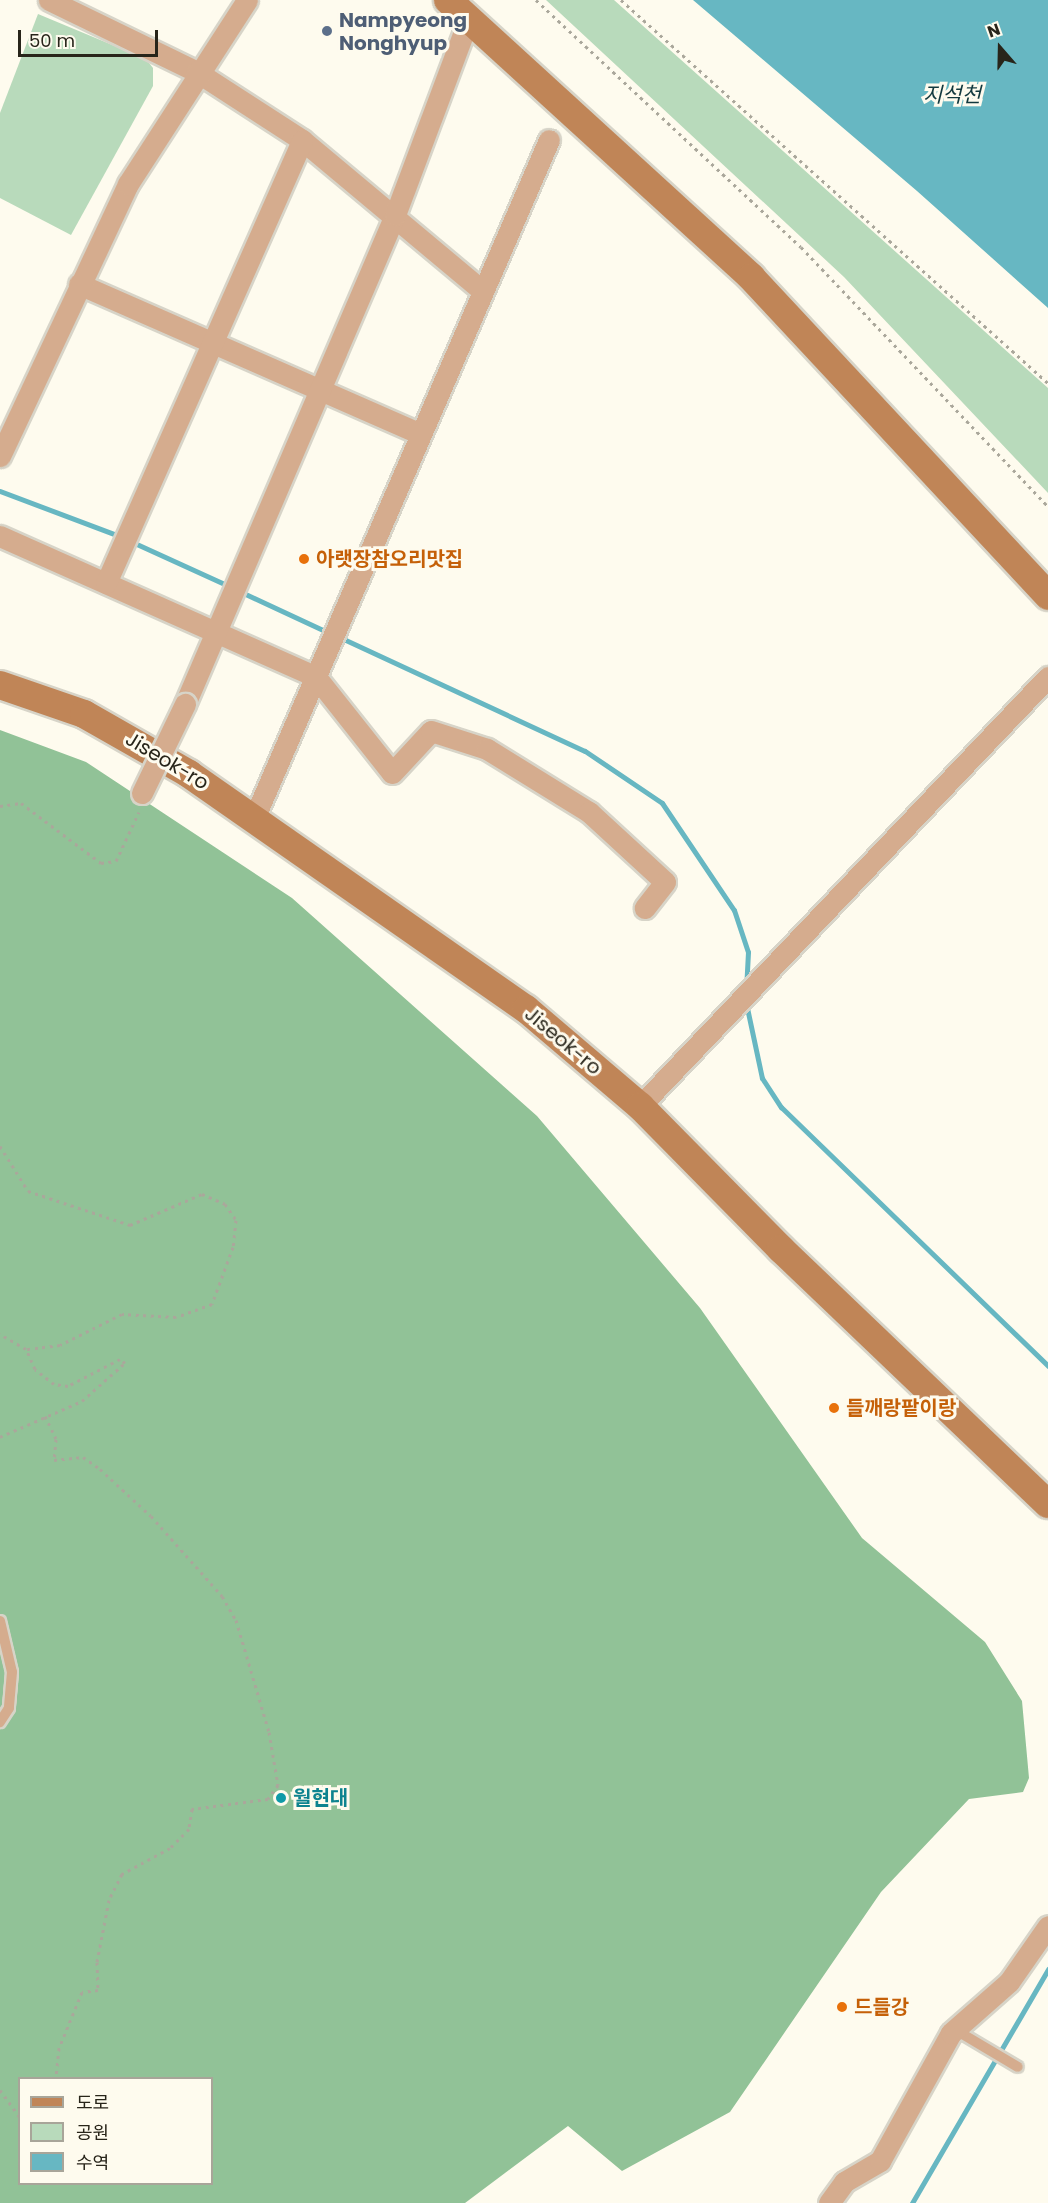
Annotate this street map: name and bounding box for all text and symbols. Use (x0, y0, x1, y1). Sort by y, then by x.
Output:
place label: Nampyeong Nonghyup (339, 8, 467, 55)
scale bar (21, 18, 160, 56)
north arrow (970, 18, 1030, 78)
text: N (984, 18, 1003, 43)
marker: Nampyeong Nonghyup (320, 24, 334, 38)
text: 50 m (29, 28, 75, 53)
water label: 지석천 (923, 82, 981, 108)
place label: 아랫장참오리맛집 (316, 547, 463, 571)
marker: 아랫장참오리맛집 (297, 552, 311, 566)
street label: Jiseok-ro (121, 727, 213, 795)
street label: Jiseok-ro (520, 1002, 606, 1080)
place label: 들깨랑팥이랑 (846, 1396, 956, 1420)
marker: 들깨랑팥이랑 (827, 1401, 841, 1415)
place label: 월현대 (293, 1786, 348, 1810)
marker: 월현대 (274, 1791, 288, 1805)
place label: 드들강 (854, 1995, 909, 2019)
marker: 드들강 (835, 2000, 849, 2014)
legend (18, 2077, 213, 2185)
text: 도로 (76, 2090, 109, 2115)
text: 공원 (76, 2120, 109, 2145)
text: 수역 (76, 2150, 109, 2175)

